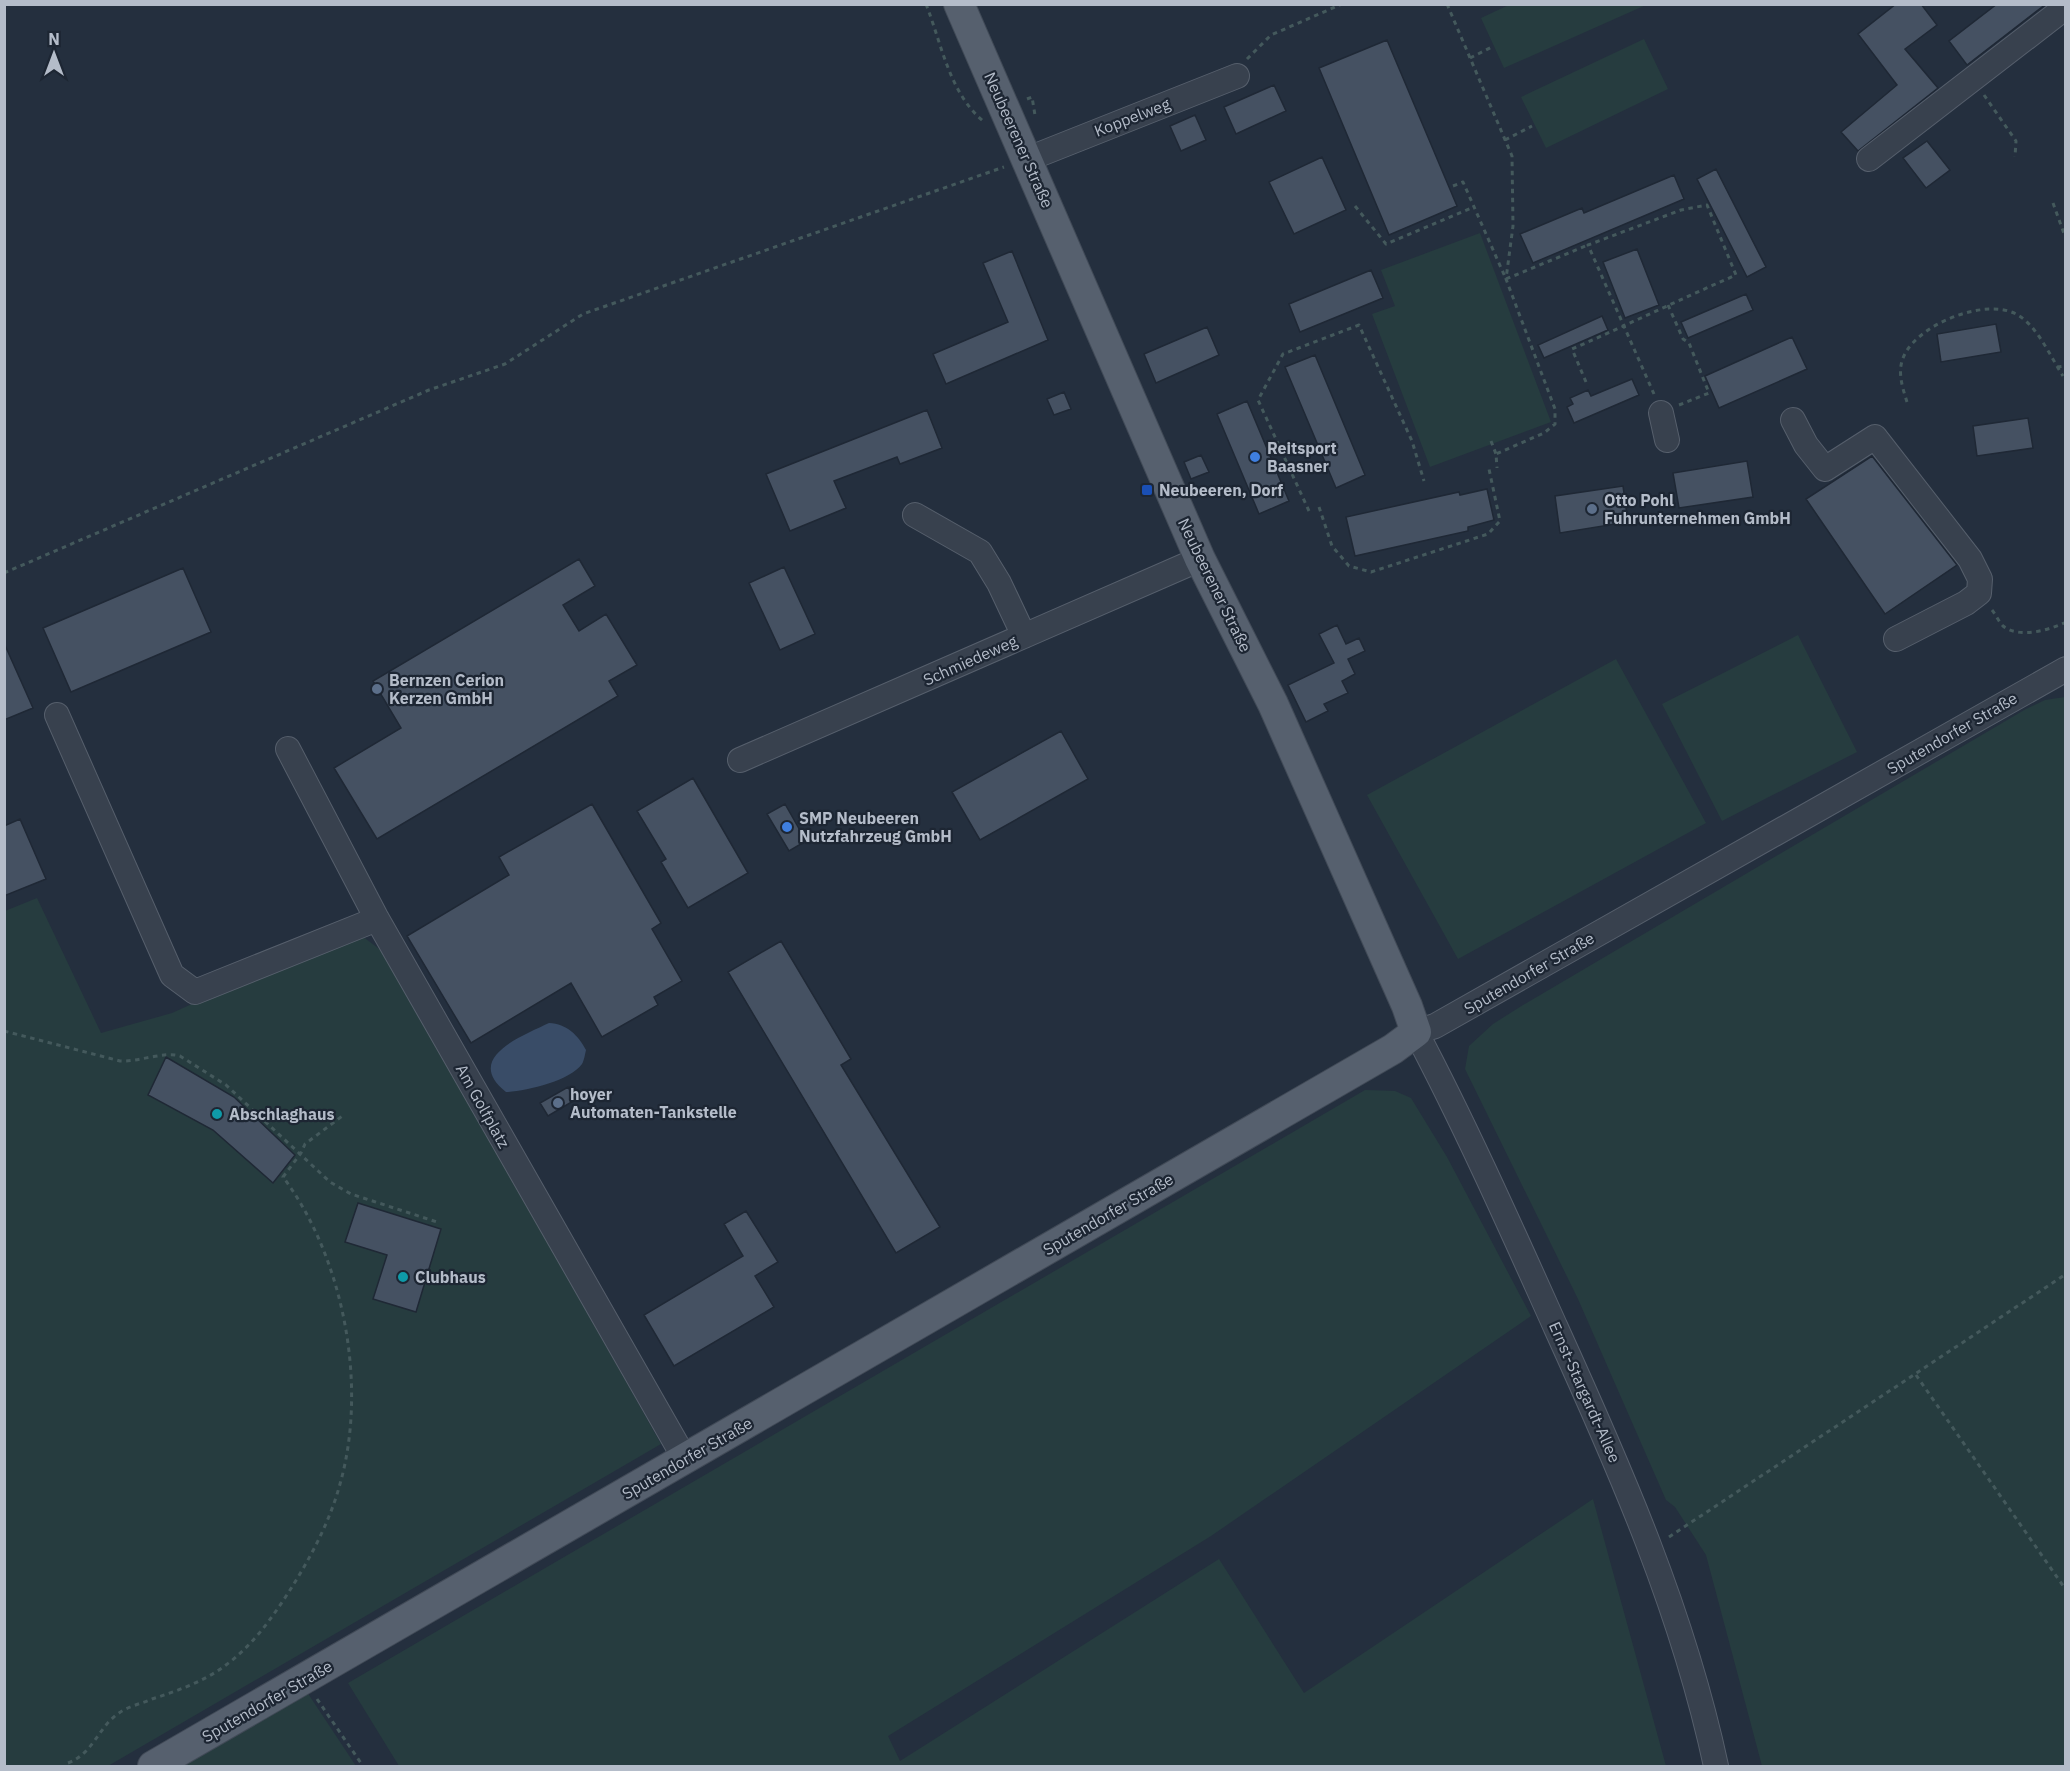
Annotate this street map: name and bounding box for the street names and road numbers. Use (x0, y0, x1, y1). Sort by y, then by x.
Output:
street label: Neubeerener Straße (980, 69, 1058, 211)
street label: Koppelweg (1091, 93, 1173, 141)
street label: Neubeerener Straße (1174, 515, 1256, 655)
street label: Schmiedeweg (920, 630, 1021, 690)
street label: Sputendorfer Straße (1883, 687, 2021, 778)
street label: Sputendorfer Straße (1460, 927, 1598, 1018)
street label: Am Golfplatz (452, 1061, 514, 1151)
street label: Sputendorfer Straße (1039, 1168, 1177, 1259)
street label: Ernst-Stargardt-Allee (1545, 1318, 1625, 1466)
street label: Sputendorfer Straße (618, 1412, 756, 1503)
street label: Sputendorfer Straße (198, 1655, 336, 1746)

